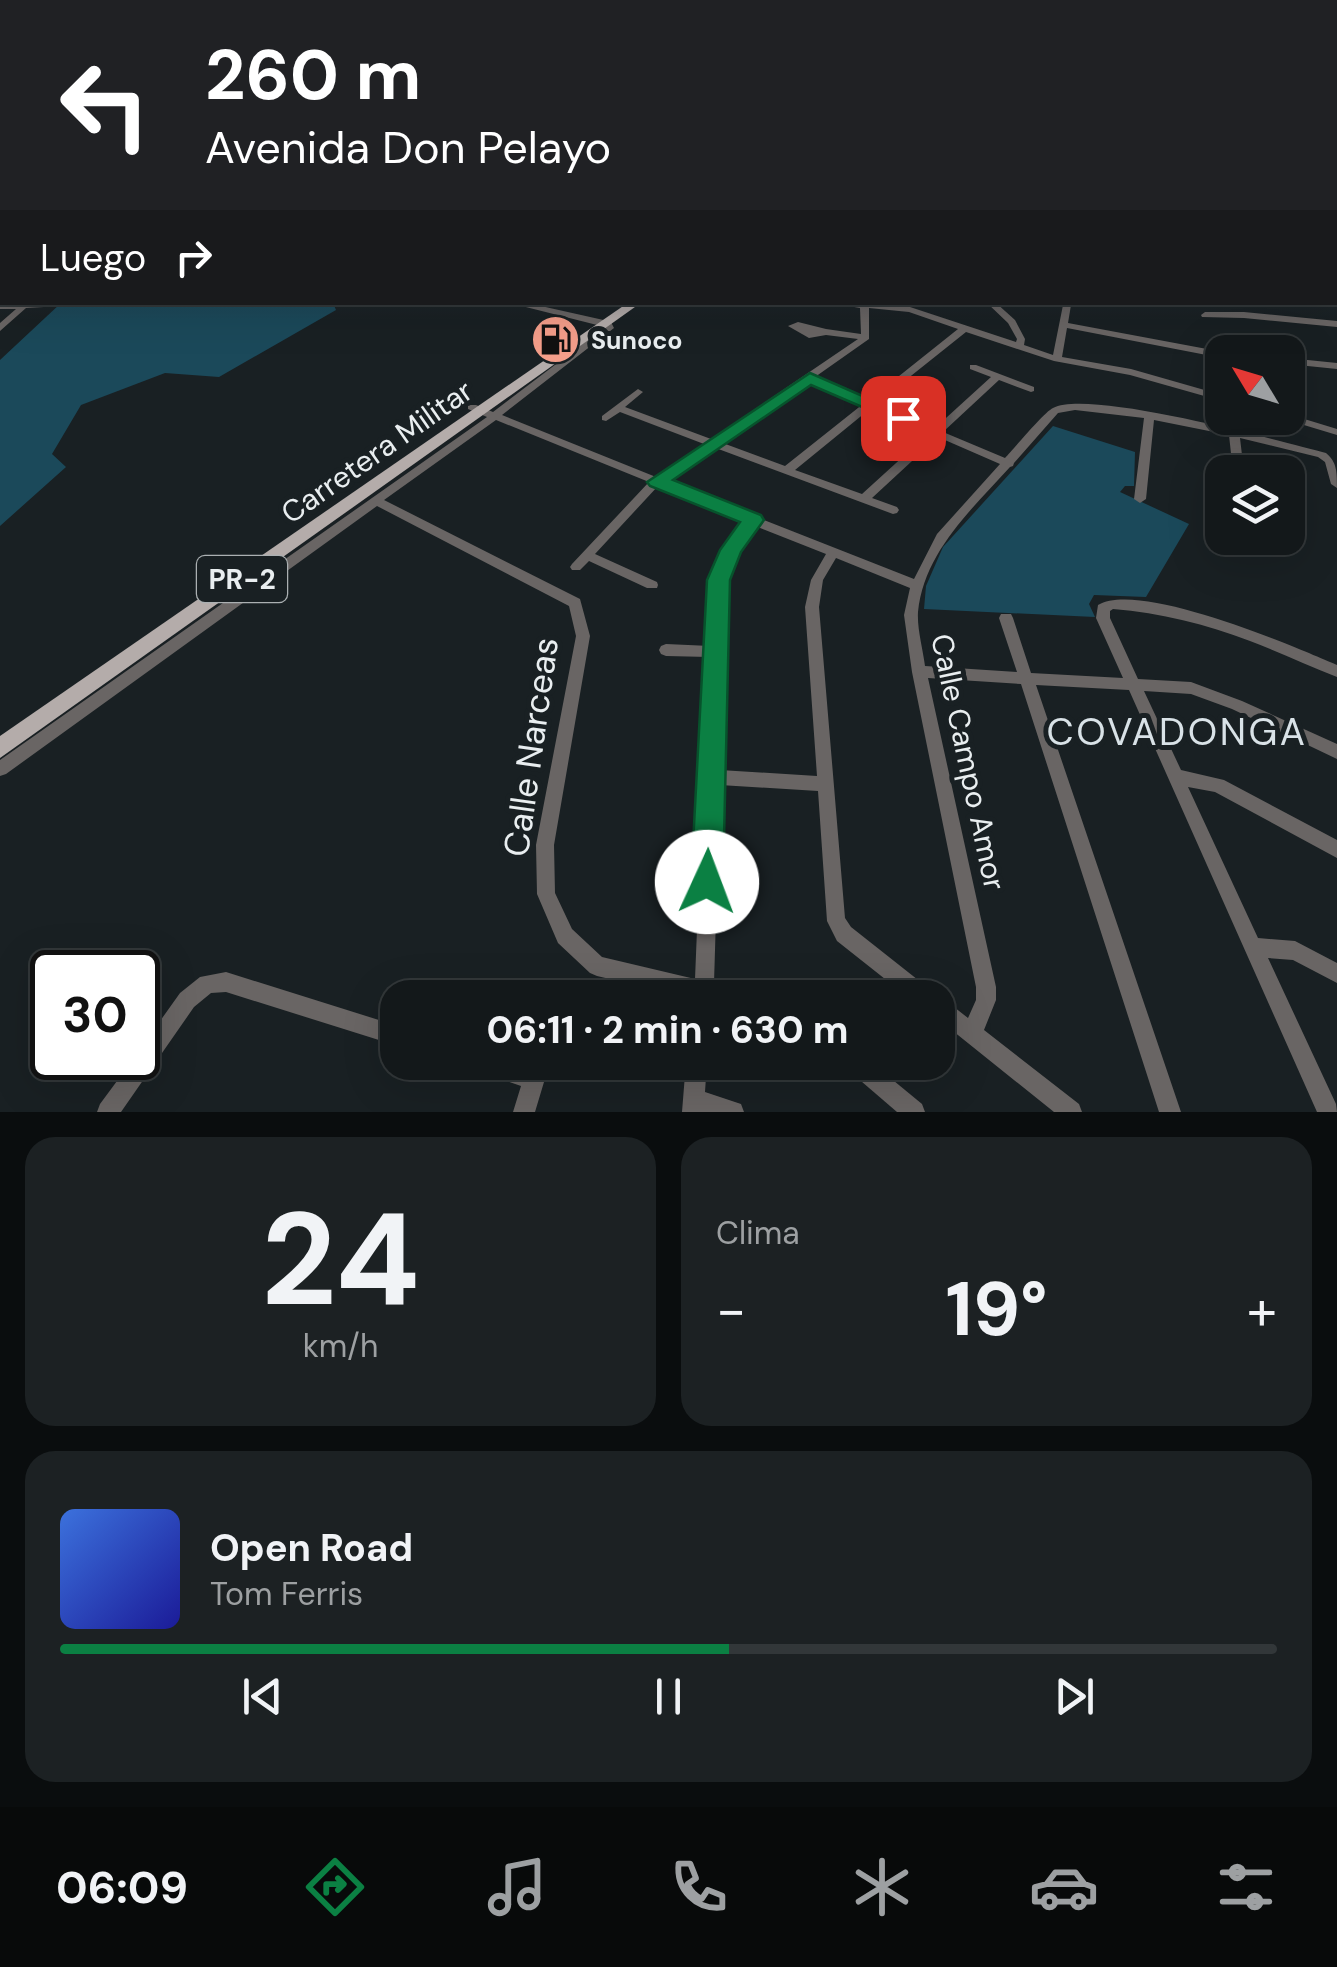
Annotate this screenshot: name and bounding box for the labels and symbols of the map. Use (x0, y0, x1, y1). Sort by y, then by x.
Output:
fuel station icon: Sunoco (530, 314, 582, 366)
place label: Sunoco (591, 324, 683, 357)
north arrow (1205, 335, 1305, 435)
street label: Carretera Militar (273, 371, 480, 532)
pin (861, 376, 946, 461)
road number: PR-2 (197, 556, 287, 602)
street label: Calle Campo Amor (922, 630, 1015, 894)
street label: Calle Narceas (493, 634, 569, 860)
district label: COVADONGA (1047, 707, 1307, 757)
position arrow (655, 830, 759, 934)
speed limit sign: 30 (30, 950, 160, 1080)

